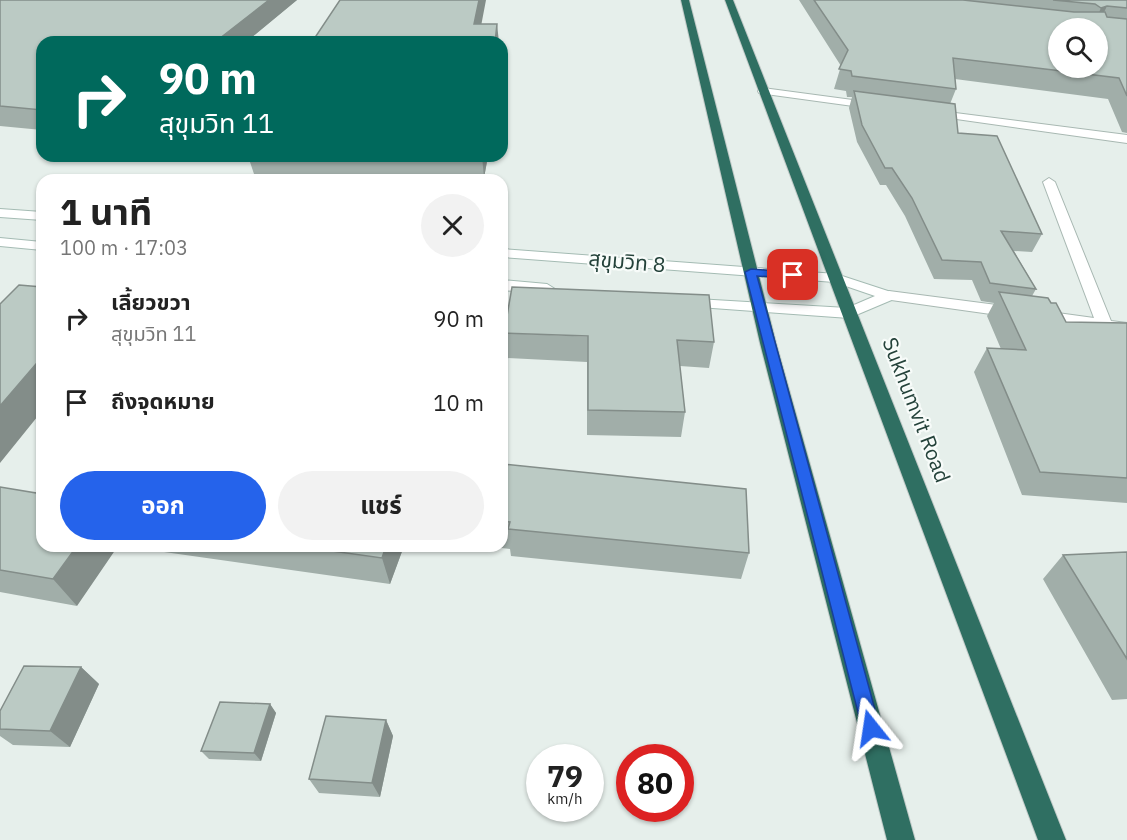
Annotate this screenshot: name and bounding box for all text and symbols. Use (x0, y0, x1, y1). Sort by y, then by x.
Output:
map controls (1048, 18, 1108, 78)
button: search (1048, 18, 1108, 78)
text: 90 m (159, 51, 257, 106)
icon: right (60, 60, 138, 138)
text: สุขุมวิท 11 (159, 105, 274, 140)
text: 1 นาที (60, 188, 152, 235)
button: close (421, 194, 484, 257)
text: 100 m · 17:03 (60, 234, 188, 261)
street label: สุขุมวิท 8 (587, 244, 667, 278)
pin (767, 249, 818, 300)
icon: arrive (776, 258, 809, 291)
text: เลี้ยวขวา (111, 287, 191, 316)
icon: right (60, 302, 93, 335)
text: 90 m (433, 304, 484, 333)
text: สุขุมวิท 11 (111, 320, 196, 347)
street label: Sukhumvit Road (876, 333, 957, 486)
icon: arrive (60, 386, 93, 419)
text: ถึงจุดหมาย (111, 386, 215, 415)
text: 10 m (433, 388, 484, 417)
button: ออก (60, 471, 266, 540)
button: แชร์ (278, 471, 484, 540)
position arrow (839, 696, 903, 760)
speed limit sign: 80 (616, 744, 694, 822)
text: 79 (547, 756, 583, 795)
text: km/h (547, 789, 583, 808)

